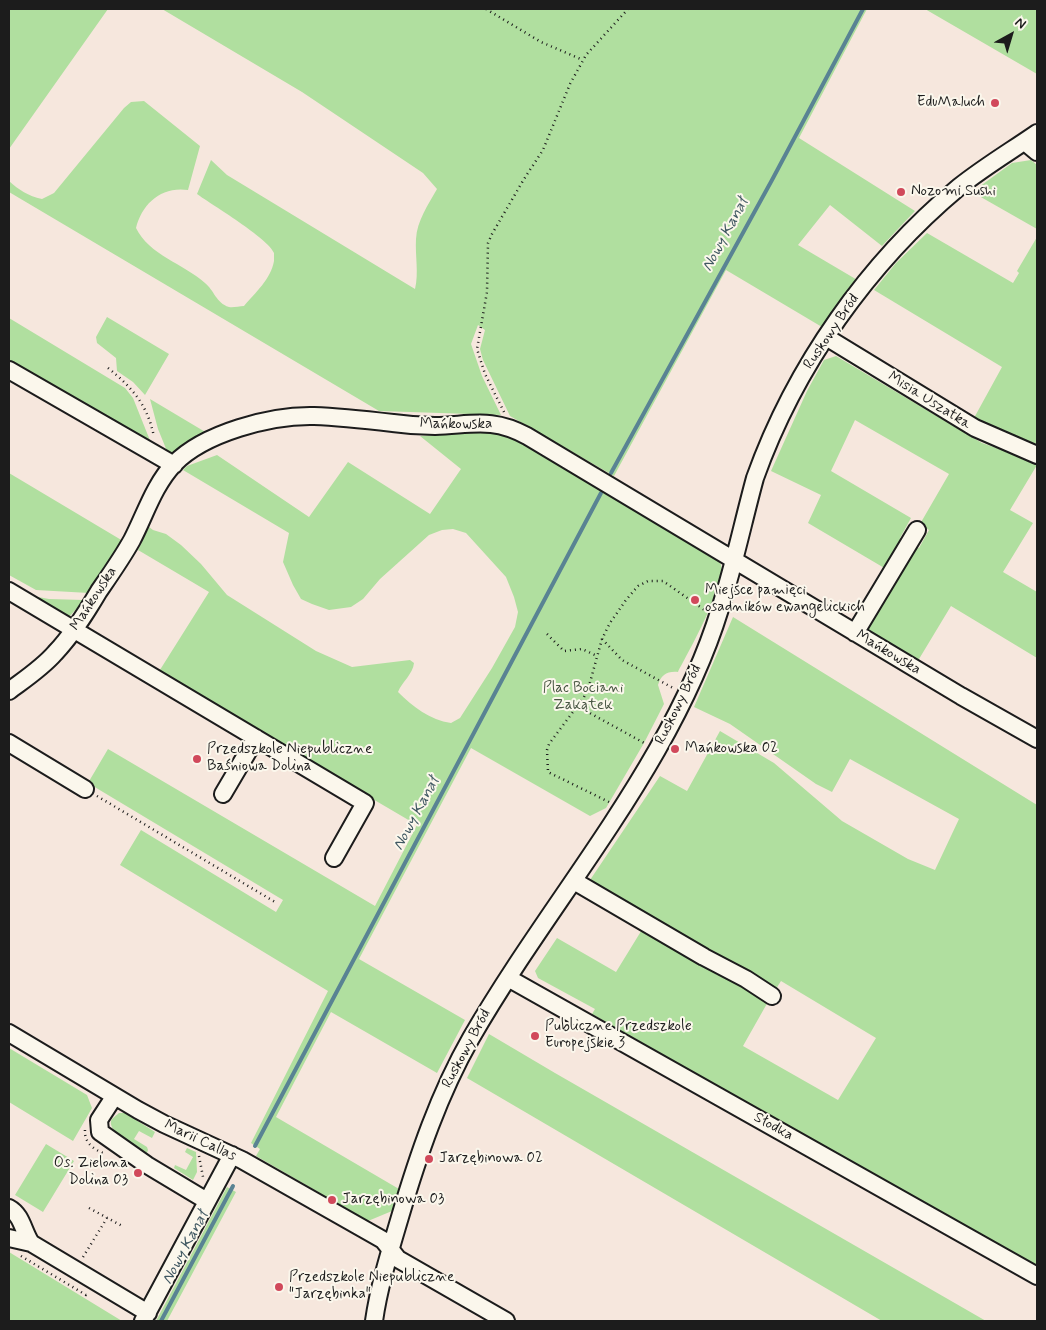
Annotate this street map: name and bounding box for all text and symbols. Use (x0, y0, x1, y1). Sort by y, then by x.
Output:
north arrow (986, 10, 1036, 60)
text: N (1011, 13, 1030, 33)
place label: EduMaluch (917, 94, 985, 112)
marker: EduMaluch (989, 97, 1001, 109)
place label: Nozomi Sushi (911, 183, 996, 201)
marker: Nozomi Sushi (895, 186, 907, 198)
water label: Nowy Kanał (699, 195, 753, 275)
street label: Ruskowy Bród (800, 291, 864, 373)
street label: Misia Uszatka (884, 368, 974, 434)
street label: Mańkowska (420, 416, 492, 434)
street label: Mańkowska (67, 564, 121, 634)
place label: Miejsce pamięci osadników ewangelickich (705, 582, 865, 617)
marker: Miejsce pamięci osadników ewangelickich (689, 594, 701, 606)
street label: Mańkowska (852, 627, 924, 679)
street label: Ruskowy Bród (652, 662, 706, 748)
park label: Plac Bociani Zakątek (543, 680, 623, 715)
place label: Mańkowska 02 (685, 740, 778, 758)
place label: Przedszkole Niepubliczne Baśniowa Dolina (207, 741, 372, 776)
marker: Mańkowska 02 (669, 743, 681, 755)
marker: Przedszkole Niepubliczne Baśniowa Dolina (191, 753, 203, 765)
water label: Nowy Kanał (390, 774, 444, 854)
street label: Ruskowy Bród (439, 1006, 495, 1092)
place label: Publiczne Przedszkole Europejskie 3 (545, 1018, 692, 1053)
marker: Publiczne Przedszkole Europejskie 3 (529, 1030, 541, 1042)
street label: Słodka (750, 1109, 796, 1145)
street label: Marii Callas (161, 1117, 239, 1165)
place label: Jarzębinowa 02 (439, 1150, 543, 1168)
marker: Jarzębinowa 02 (423, 1153, 435, 1165)
place label: Os. Zielona Dolina 03 (54, 1155, 128, 1190)
marker: Os. Zielona Dolina 03 (132, 1167, 144, 1179)
place label: Jarzębinowa 03 (342, 1191, 444, 1209)
marker: Jarzębinowa 03 (326, 1194, 338, 1206)
water label: Nowy Kanał (159, 1208, 213, 1288)
place label: Przedszkole Niepubliczne "Jarzębinka" (289, 1269, 454, 1304)
marker: Przedszkole Niepubliczne "Jarzębinka" (273, 1281, 285, 1293)

